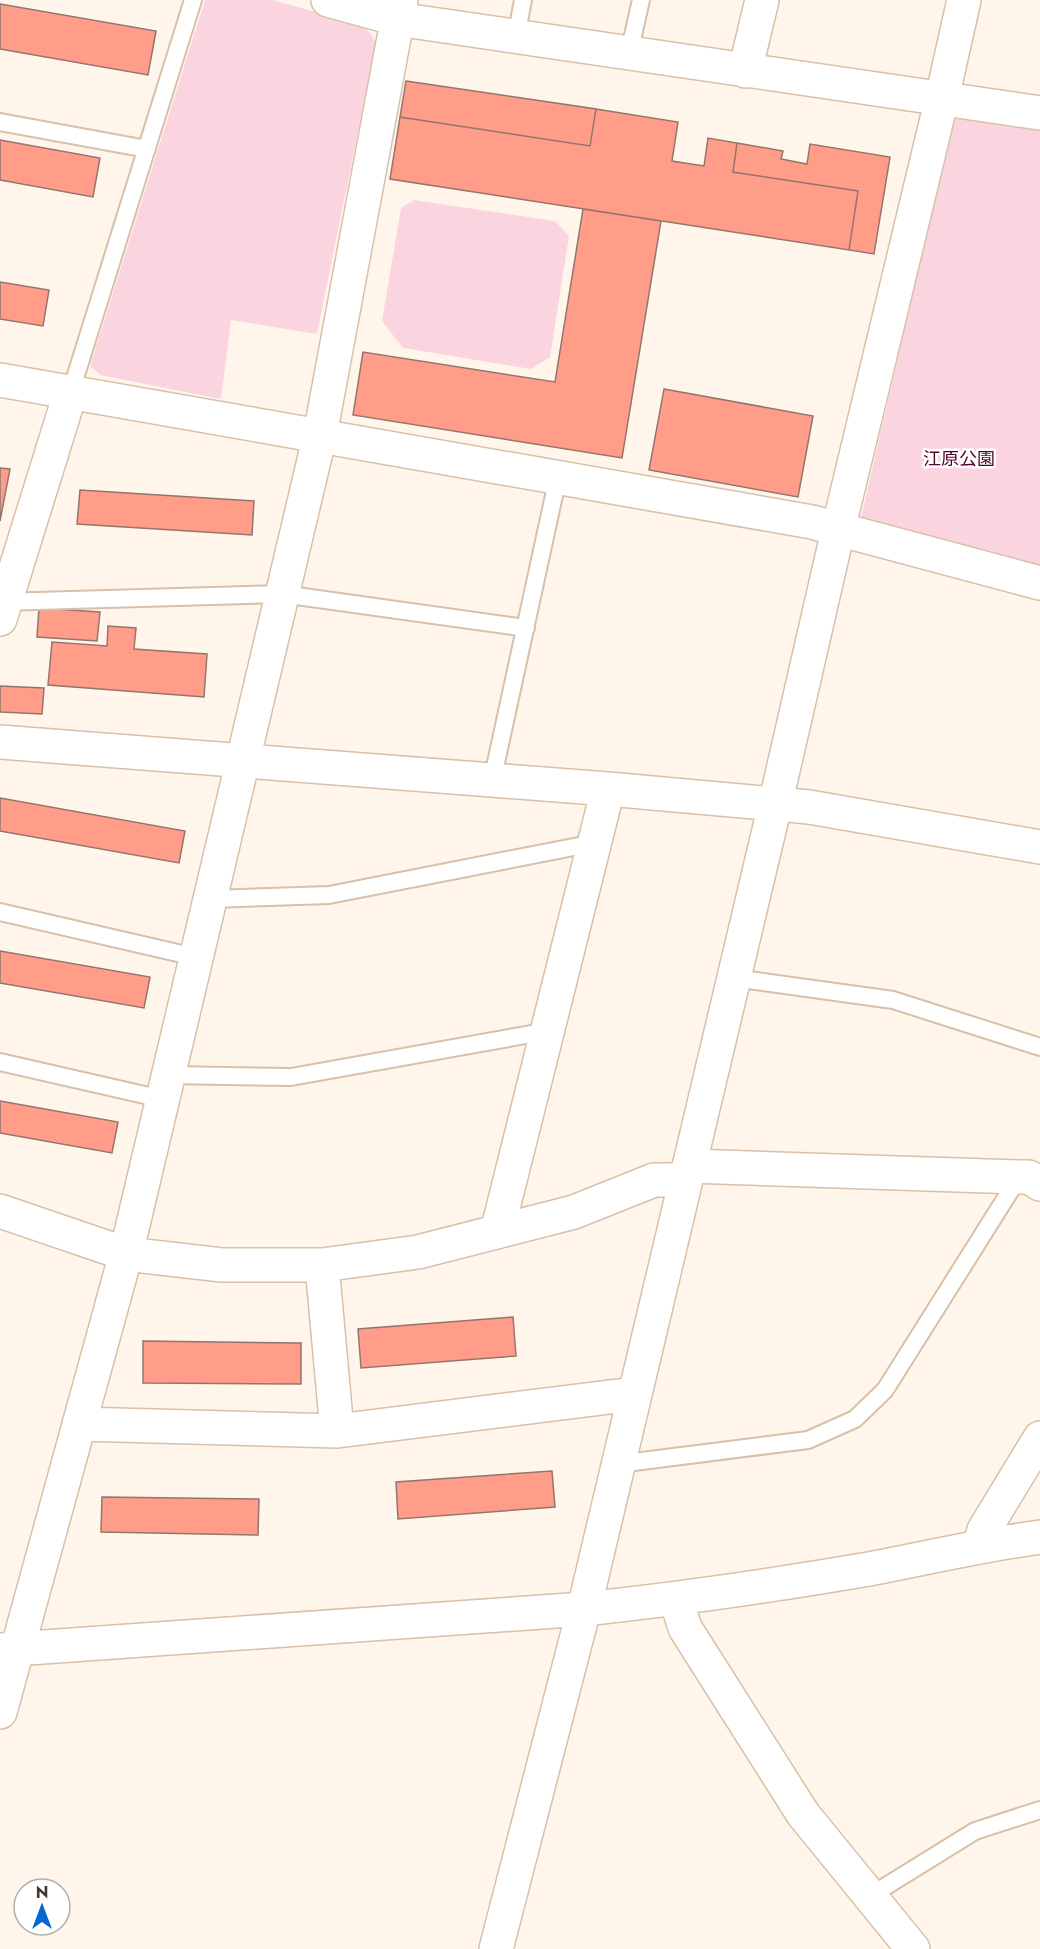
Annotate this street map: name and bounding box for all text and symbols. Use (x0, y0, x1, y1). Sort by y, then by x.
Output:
park label: 江原公園 (923, 446, 995, 472)
north arrow (12, 1877, 72, 1937)
text: N (36, 1881, 48, 1904)

